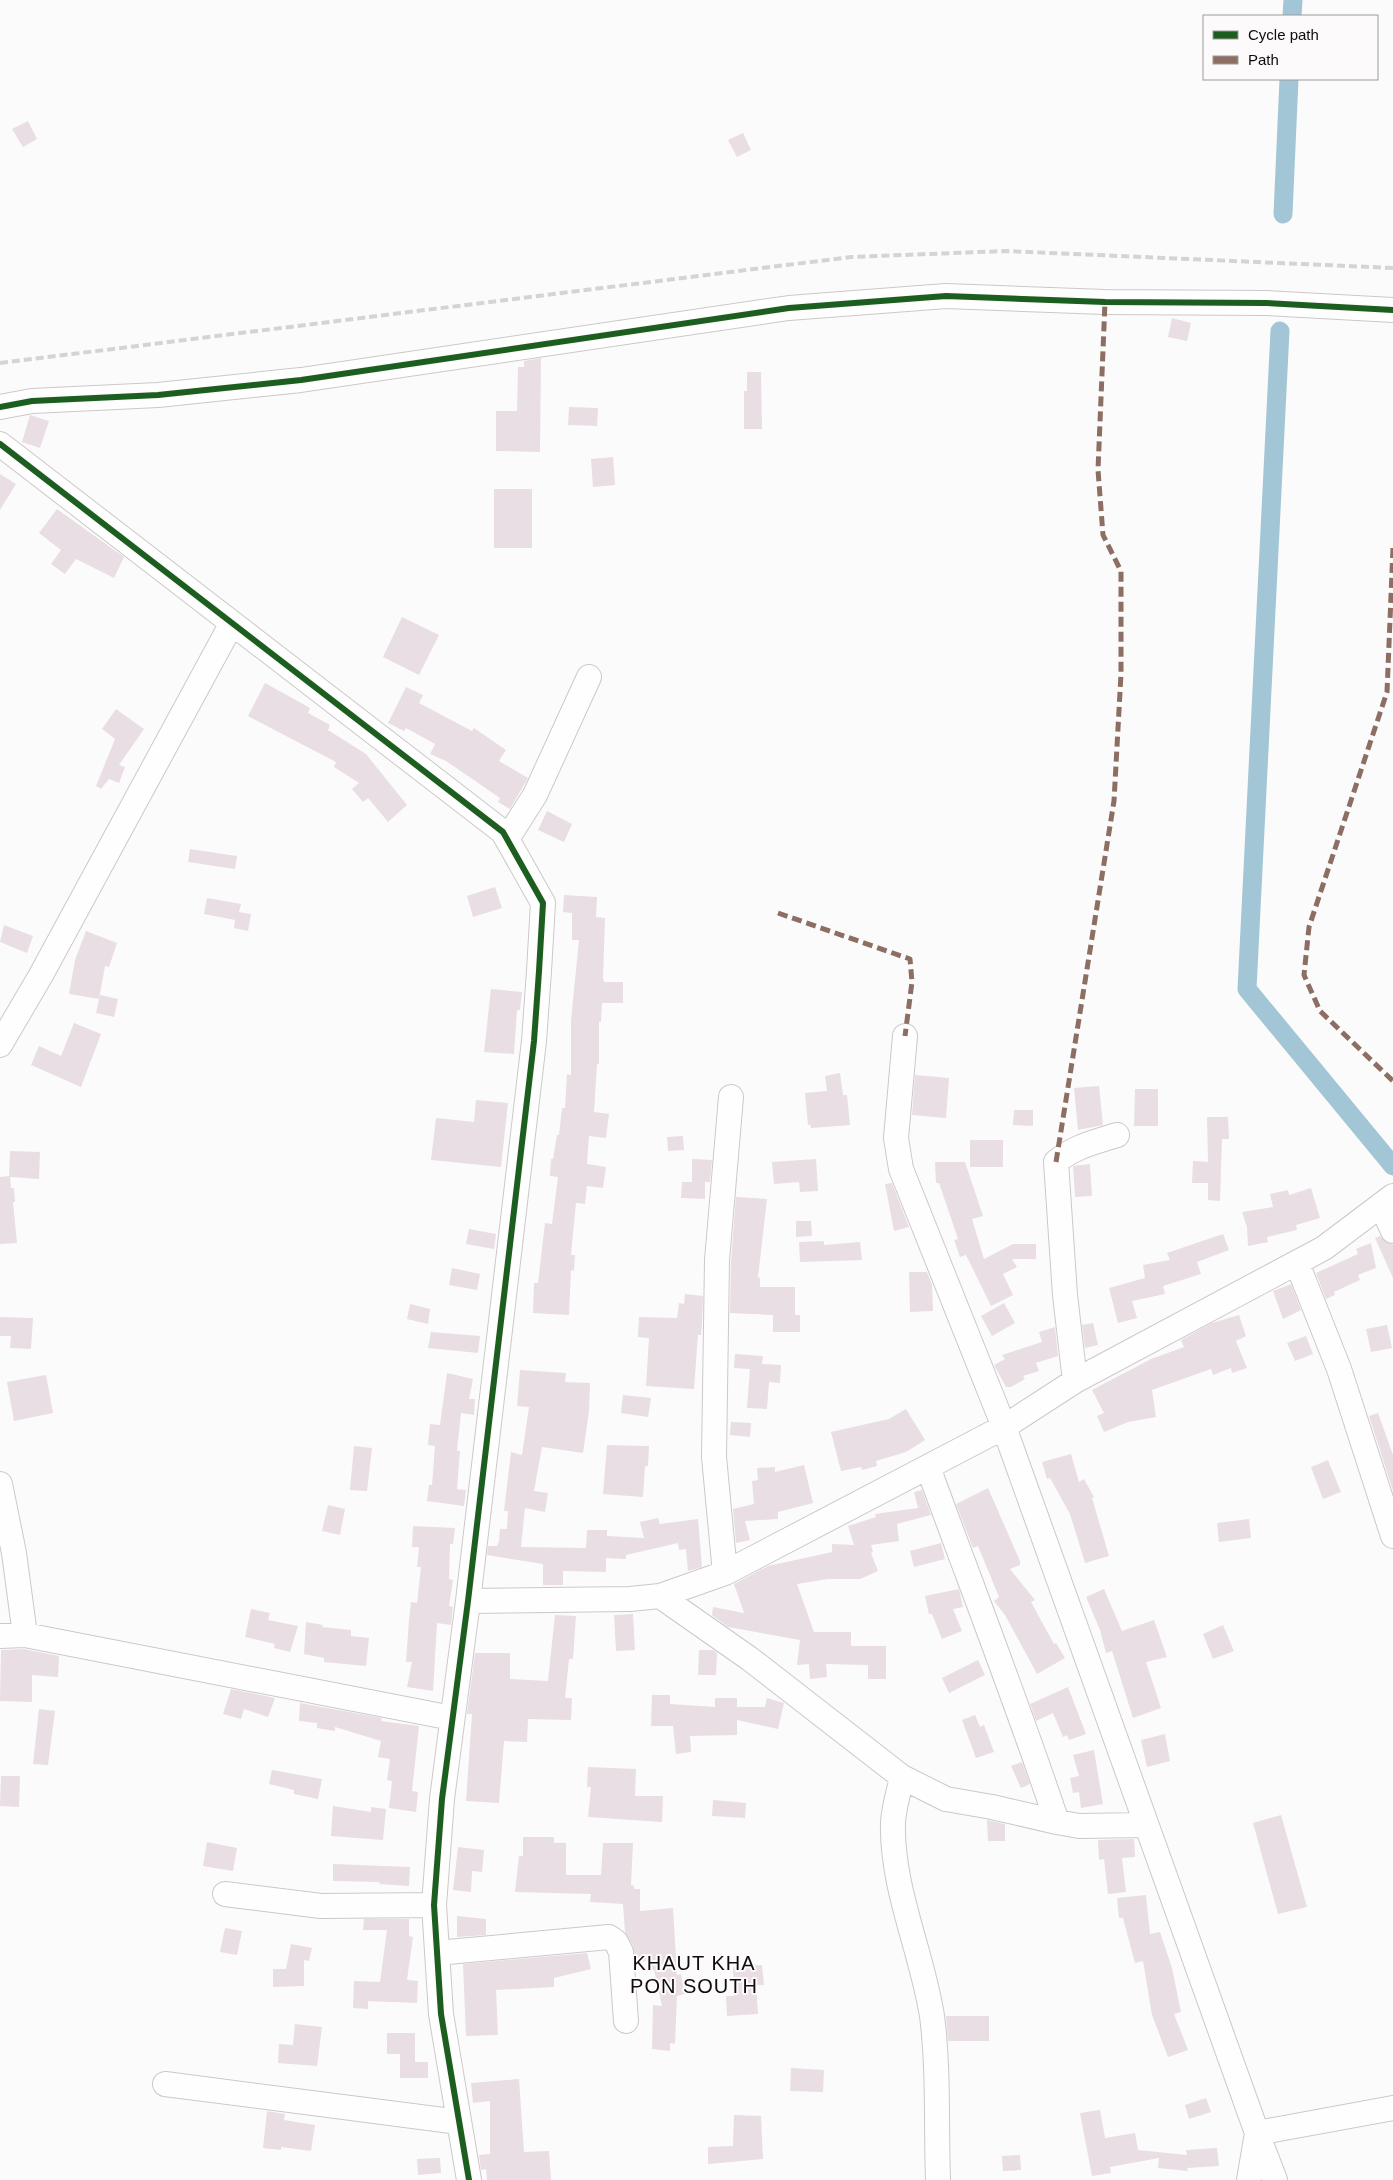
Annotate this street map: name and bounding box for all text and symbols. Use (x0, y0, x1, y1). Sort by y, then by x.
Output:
legend (1203, 15, 1378, 80)
text: Cycle path (1248, 26, 1319, 43)
text: Path (1248, 51, 1279, 68)
district label: KHAUT KHA PON SOUTH (630, 1952, 758, 1997)

